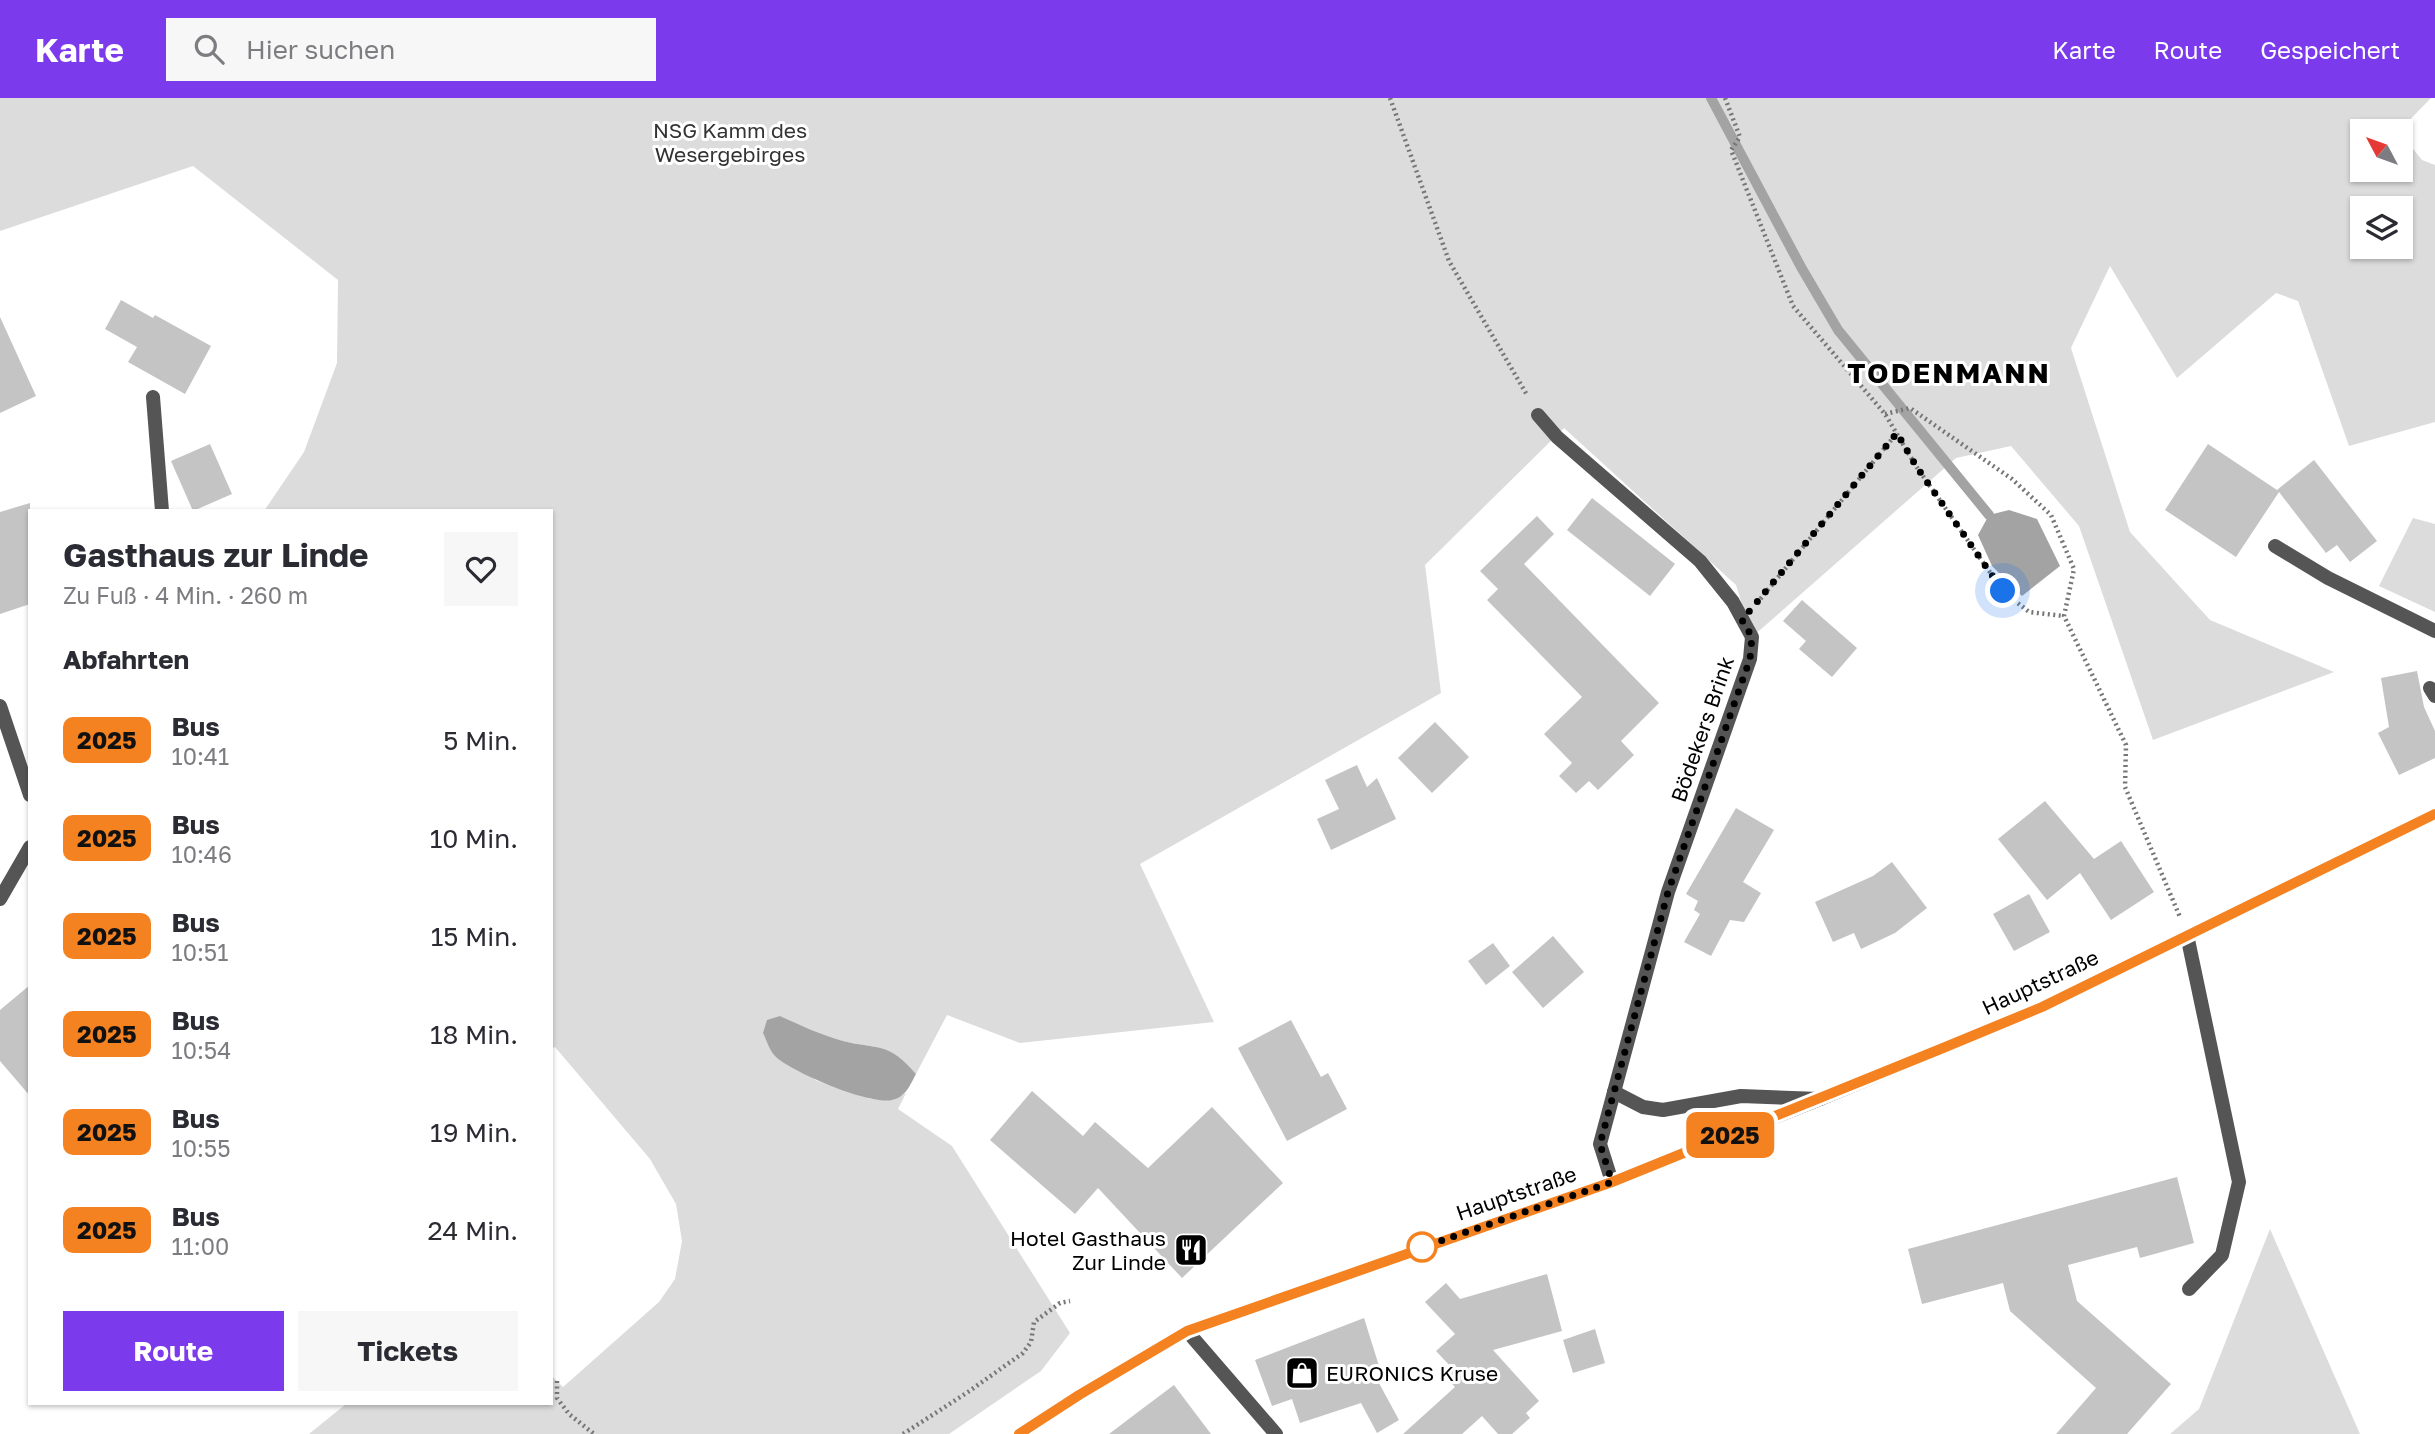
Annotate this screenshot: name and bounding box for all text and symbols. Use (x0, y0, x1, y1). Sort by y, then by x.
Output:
search box (166, 18, 656, 81)
text: Karte (35, 30, 124, 69)
icon: search (190, 30, 228, 68)
text: Hier suchen (246, 34, 395, 65)
text: Karte (2052, 35, 2116, 64)
text: Route (2154, 35, 2222, 64)
text: Gespeichert (2260, 35, 2400, 64)
park label: NSG Kamm des Wesergebirges (653, 117, 807, 167)
north arrow (2350, 119, 2413, 182)
map controls (2350, 119, 2413, 259)
button: layers (2350, 196, 2413, 259)
district label: TODENMANN (1847, 356, 2051, 389)
button: heart (444, 532, 518, 606)
text: Gasthaus zur Linde (63, 535, 369, 574)
your location (1985, 573, 2020, 608)
text: Zu Fuß · 4 Min. · 260 m (63, 581, 308, 609)
text: Abfahrten (63, 644, 189, 675)
street label: Bödekers Brink (1665, 652, 1739, 805)
text: Bus (172, 711, 220, 742)
text: 2025 (77, 725, 137, 754)
text: 5 Min. (443, 725, 518, 756)
text: 10:41 (172, 742, 229, 770)
text: Bus (172, 809, 220, 840)
text: 2025 (77, 823, 137, 852)
text: 10 Min. (430, 823, 518, 854)
text: 10:46 (172, 840, 232, 868)
text: Bus (172, 907, 220, 938)
text: 2025 (77, 921, 137, 950)
text: 15 Min. (431, 921, 518, 952)
text: 10:51 (172, 938, 228, 966)
street label: Hauptstraße (1978, 944, 2102, 1020)
text: Bus (172, 1005, 220, 1036)
text: 2025 (77, 1019, 137, 1048)
text: 18 Min. (430, 1019, 518, 1050)
text: 10:54 (172, 1036, 231, 1064)
text: Bus (172, 1103, 220, 1134)
line badge: 2025 (1681, 1112, 1779, 1158)
text: 2025 (77, 1117, 137, 1146)
text: 19 Min. (430, 1117, 518, 1148)
text: 2025 (1700, 1120, 1760, 1149)
text: 10:55 (172, 1134, 231, 1162)
street label: Hauptstraße (1452, 1160, 1580, 1226)
text: Bus (172, 1201, 220, 1232)
text: 2025 (77, 1215, 137, 1244)
text: 24 Min. (427, 1215, 518, 1246)
place label: Hotel Gasthaus Zur Linde (1010, 1225, 1166, 1275)
restaurant icon: Hotel Gasthaus Zur Linde (1172, 1231, 1210, 1269)
text: 11:00 (172, 1232, 229, 1260)
unlabelled marker (1407, 1232, 1437, 1262)
button: Route (63, 1311, 284, 1391)
button: Tickets (298, 1311, 518, 1391)
shop icon: EURONICS Kruse (1283, 1354, 1321, 1392)
place label: EURONICS Kruse (1326, 1360, 1498, 1386)

